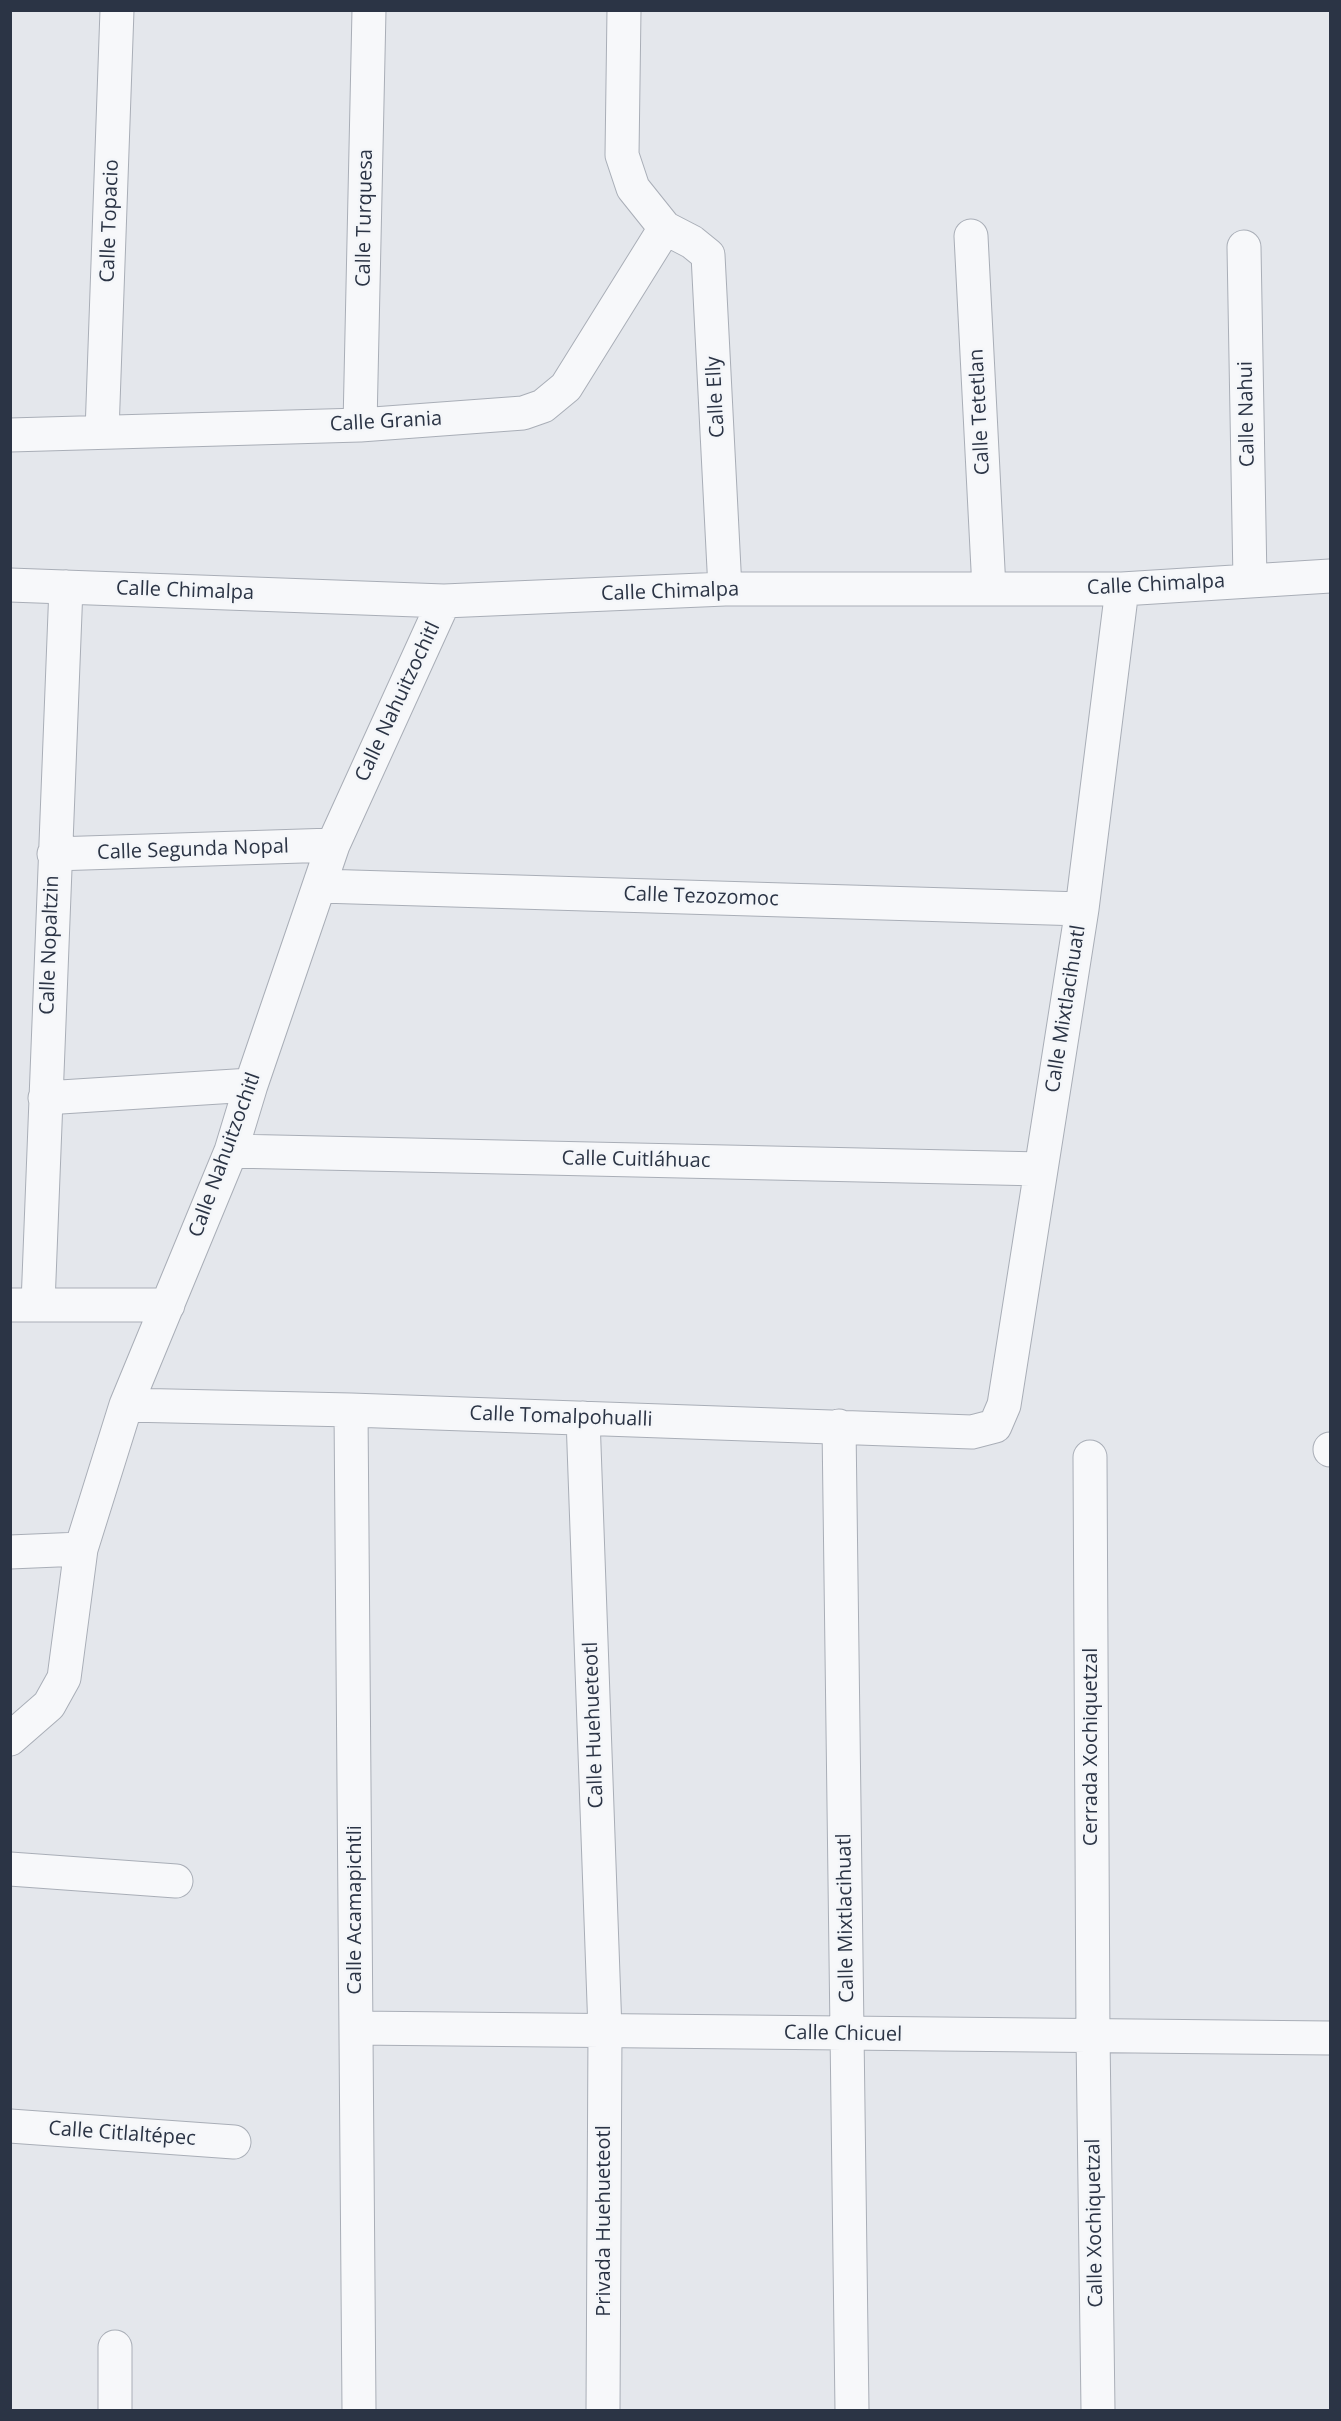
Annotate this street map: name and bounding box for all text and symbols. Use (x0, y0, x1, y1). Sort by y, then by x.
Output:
street label: Calle Turquesa (352, 149, 378, 287)
street label: Calle Topacio (96, 159, 124, 283)
street label: Calle Tetetlan (965, 348, 995, 476)
street label: Calle Elly (702, 356, 730, 438)
street label: Calle Nahui (1234, 361, 1260, 467)
street label: Calle Grania (329, 407, 443, 437)
street label: Calle Chimalpa (1086, 569, 1226, 601)
street label: Calle Chimalpa (116, 577, 254, 605)
street label: Calle Chimalpa (601, 578, 739, 606)
street label: Calle Nahuitzochitl (350, 618, 446, 786)
street label: Calle Segunda Nopal (97, 835, 289, 865)
street label: Calle Nopaltzin (36, 875, 64, 1015)
street label: Calle Tezozomoc (623, 882, 779, 912)
street label: Calle Mixtlacihuatl (1041, 923, 1091, 1095)
street label: Calle Nahuitzochitl (184, 1069, 266, 1241)
street label: Calle Cuitláhuac (561, 1147, 711, 1173)
street label: Calle Tomalpohualli (469, 1402, 653, 1432)
street label: Calle Huehueteotl (579, 1641, 609, 1809)
street label: Cerrada Xochiquetzal (1079, 1648, 1103, 1846)
street label: Calle Acamapichtli (343, 1825, 367, 1995)
street label: Calle Mixtlacihuatl (833, 1833, 859, 2003)
street label: Calle Chicuel (784, 2021, 902, 2047)
street label: Calle Citlaltépec (48, 2117, 196, 2151)
street label: Privada Huehueteotl (592, 2125, 616, 2317)
street label: Calle Xochiquetzal (1082, 2138, 1108, 2308)

